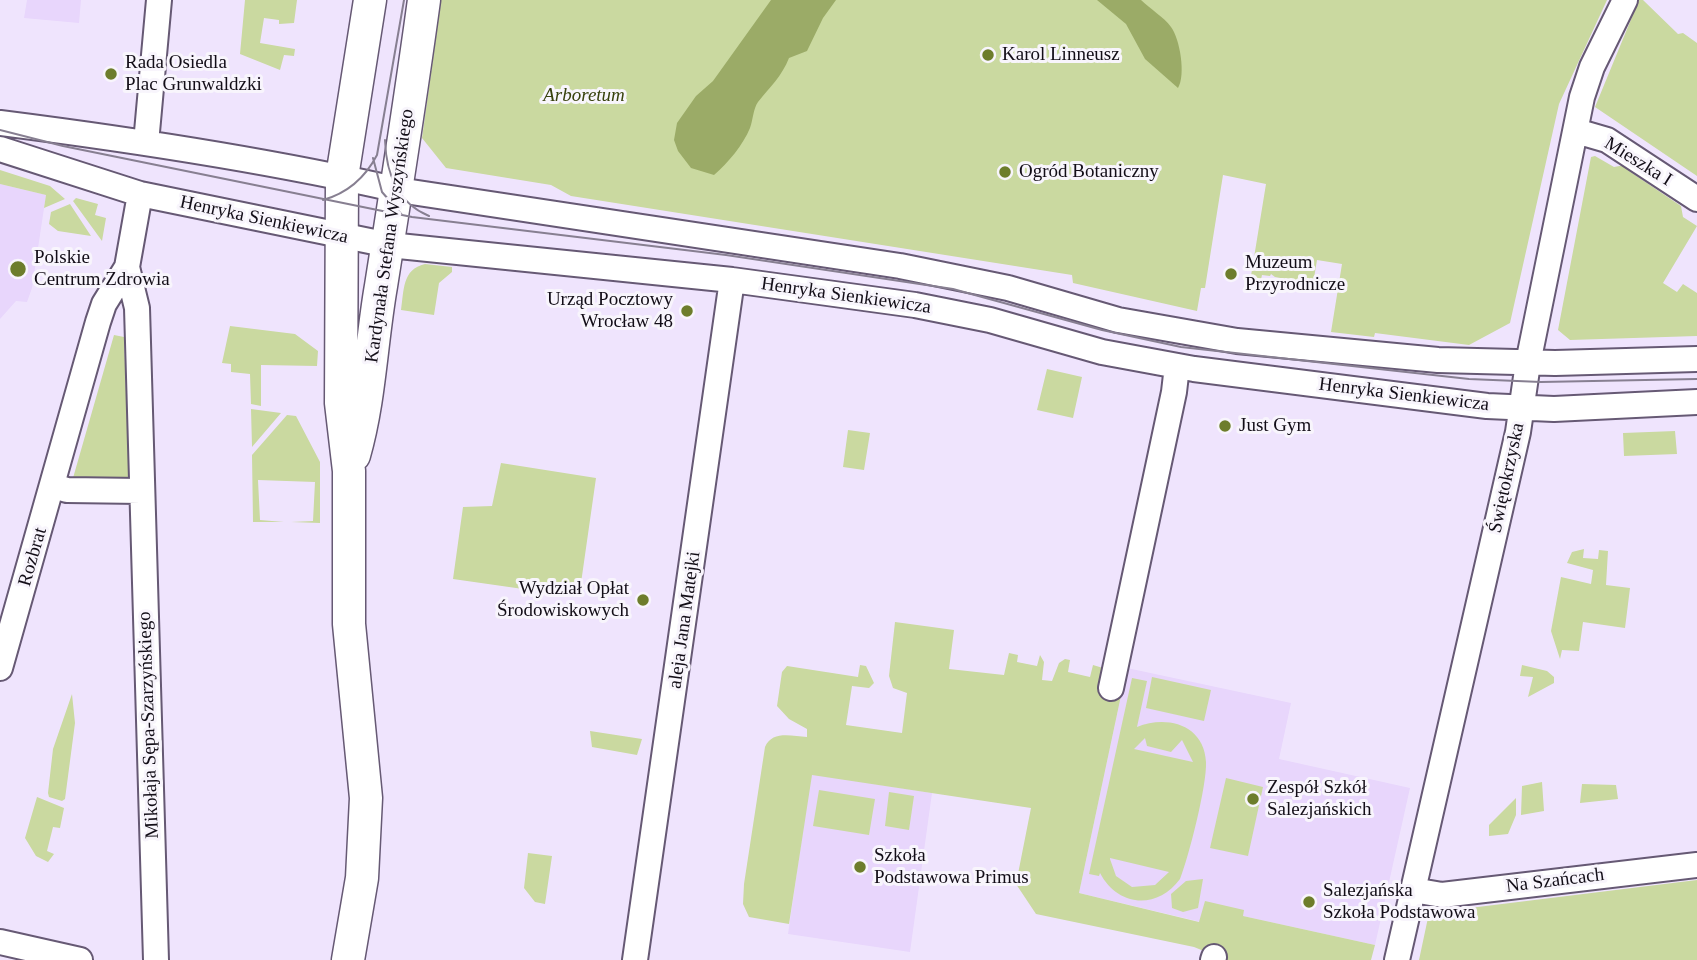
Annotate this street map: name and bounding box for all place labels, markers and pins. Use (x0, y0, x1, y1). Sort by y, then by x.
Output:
place label: Karol Linneusz (1002, 44, 1120, 66)
marker: Karol Linneusz (980, 47, 996, 63)
place label: Rada Osiedla Plac Grunwaldzki (125, 52, 262, 96)
marker: Rada Osiedla Plac Grunwaldzki (103, 66, 119, 82)
place label: Ogród Botaniczny (1019, 161, 1159, 183)
marker: Ogród Botaniczny (997, 164, 1013, 180)
place label: Polskie Centrum Zdrowia (34, 247, 170, 291)
place label: Muzeum Przyrodnicze (1245, 252, 1345, 296)
marker: Polskie Centrum Zdrowia (8, 259, 28, 279)
marker: Muzeum Przyrodnicze (1223, 266, 1239, 282)
place label: Urząd Pocztowy Wrocław 48 (547, 289, 673, 333)
marker: Urząd Pocztowy Wrocław 48 (679, 303, 695, 319)
place label: Just Gym (1239, 415, 1311, 437)
marker: Just Gym (1217, 418, 1233, 434)
place label: Wydział Opłat Środowiskowych (497, 578, 629, 622)
marker: Wydział Opłat Środowiskowych (635, 592, 651, 608)
place label: Zespół Szkół Salezjańskich (1267, 777, 1371, 821)
marker: Zespół Szkół Salezjańskich (1245, 791, 1261, 807)
place label: Szkoła Podstawowa Primus (874, 845, 1029, 889)
marker: Szkoła Podstawowa Primus (852, 859, 868, 875)
place label: Salezjańska Szkoła Podstawowa (1323, 880, 1476, 924)
marker: Salezjańska Szkoła Podstawowa (1301, 894, 1317, 910)

